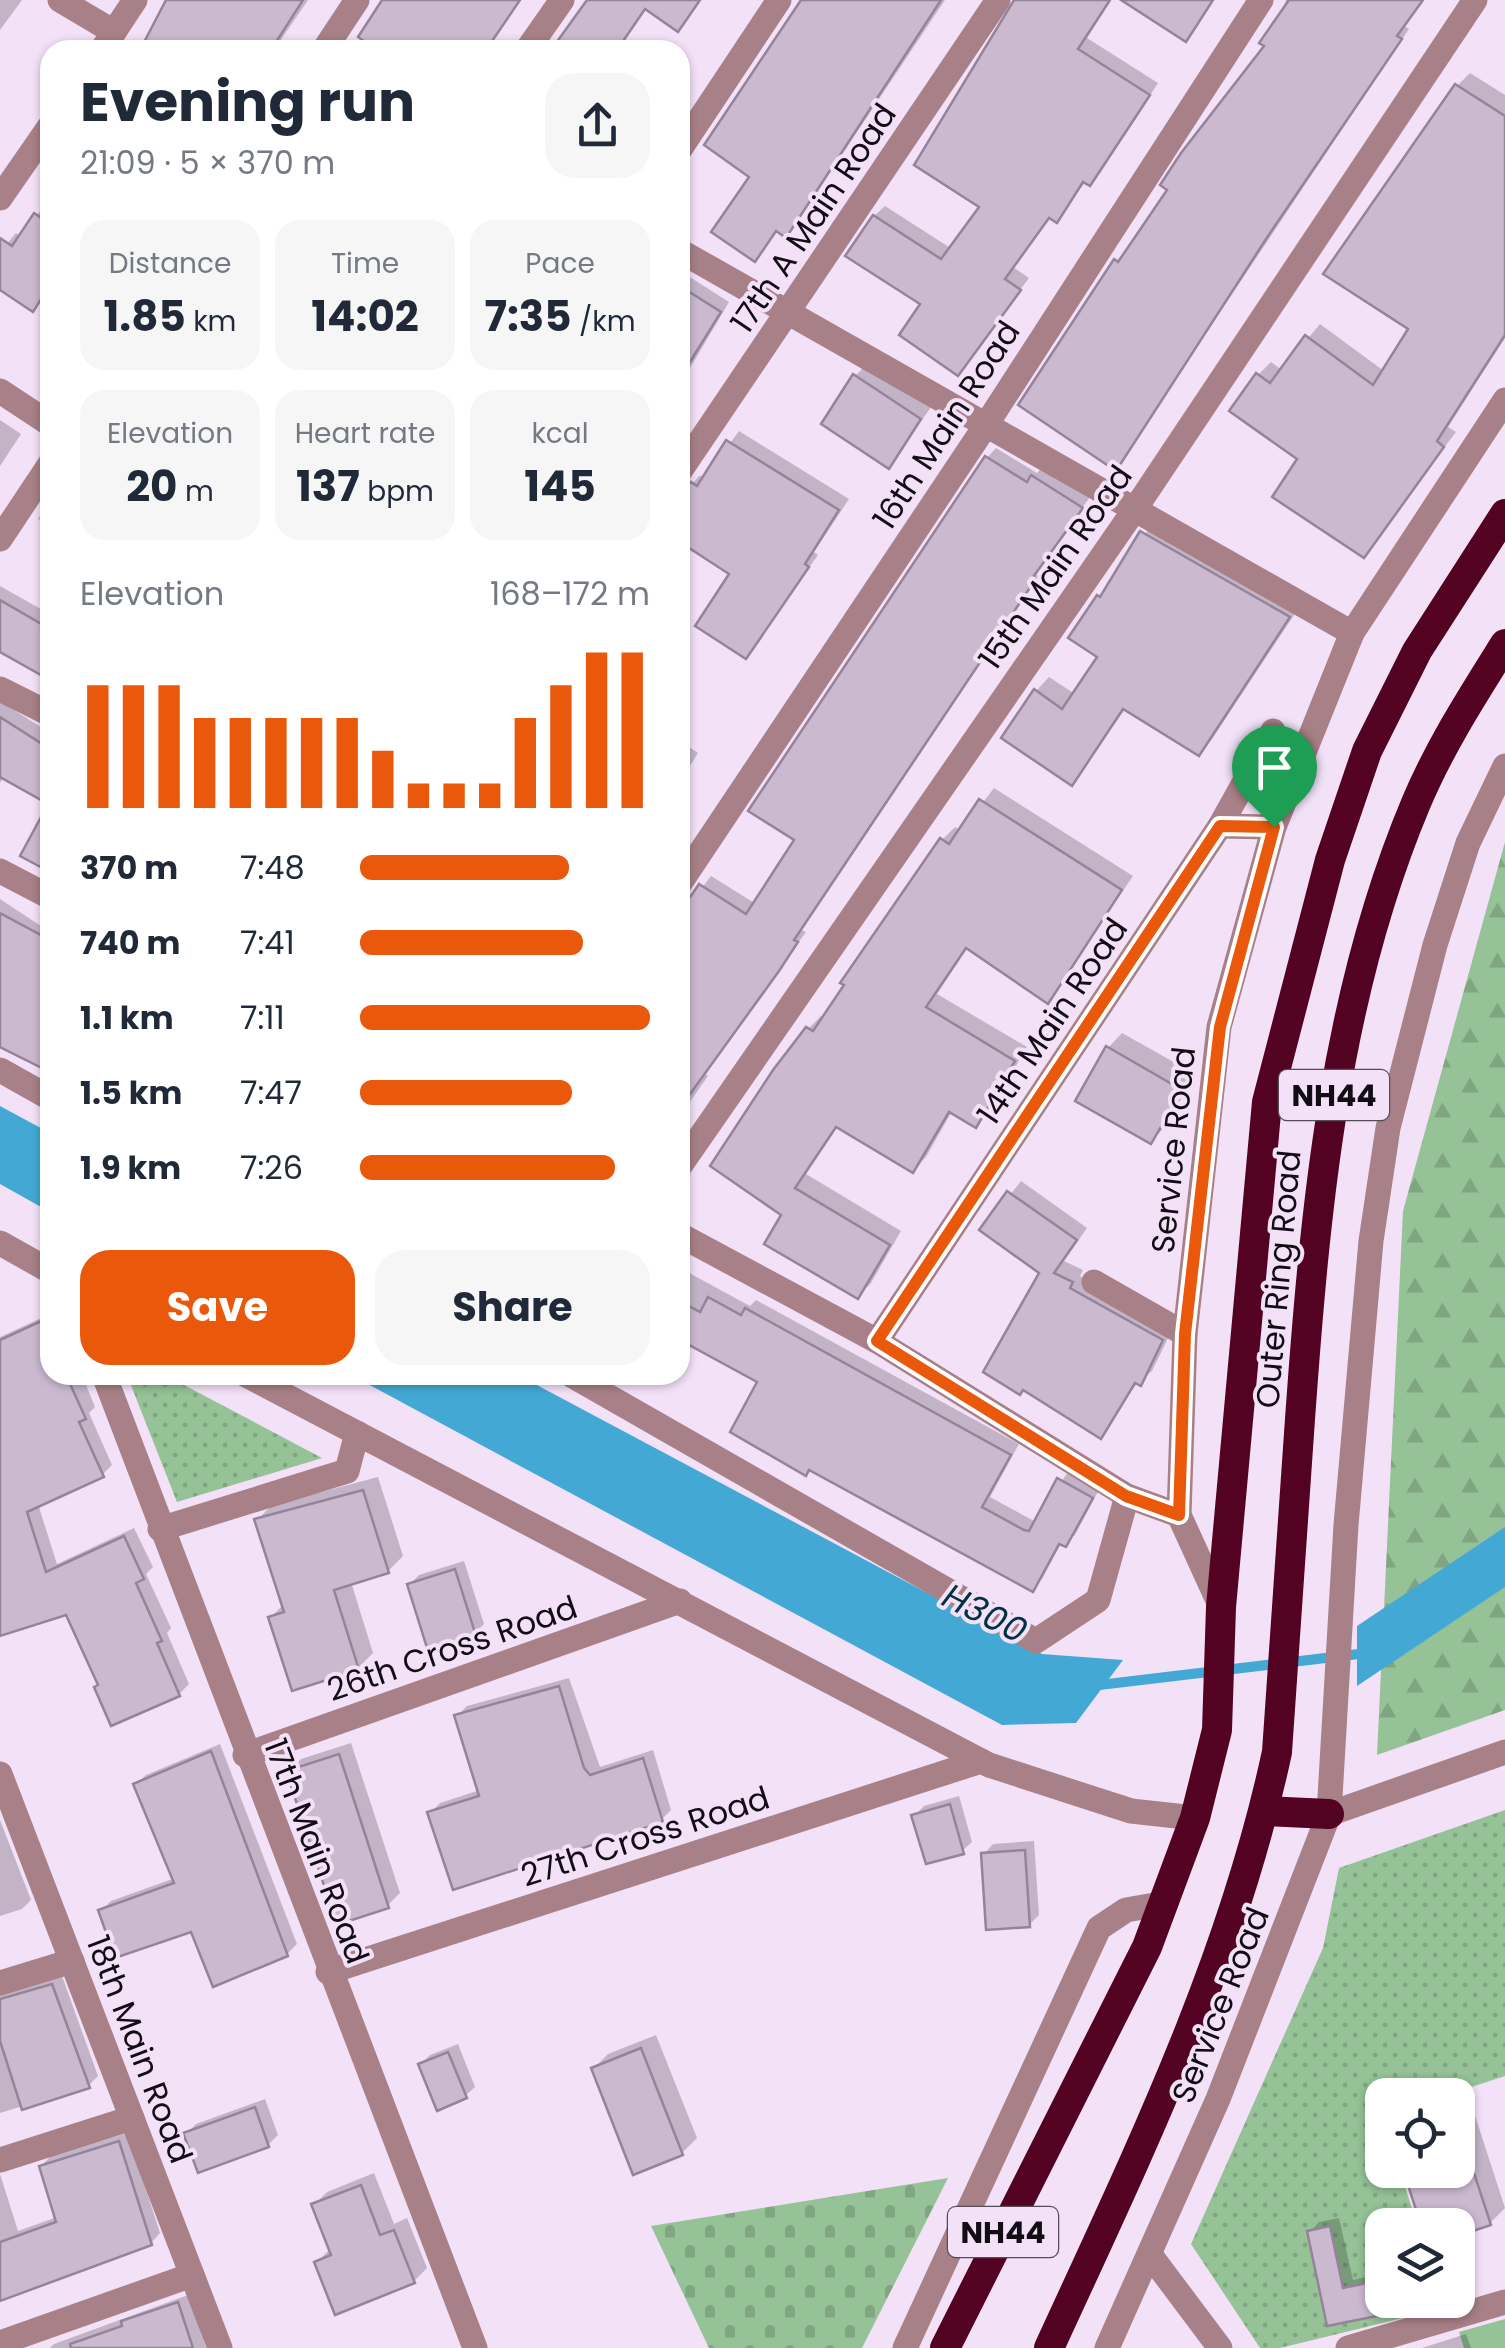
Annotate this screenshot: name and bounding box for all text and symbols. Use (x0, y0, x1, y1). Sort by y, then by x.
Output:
text: Evening run (80, 63, 415, 140)
button: share (545, 73, 650, 178)
street label: 17th A Main Road (719, 94, 907, 342)
text: 21:09 · 5 × 370 m (80, 140, 335, 185)
text: Distance (109, 244, 231, 283)
text: Time (331, 244, 399, 283)
text: Pace (525, 244, 595, 283)
text: 1.85 (104, 287, 186, 346)
text: 14:02 (311, 287, 419, 346)
text: 7:35 (484, 287, 572, 346)
text: km (186, 302, 236, 341)
text: /km (572, 302, 636, 341)
street label: 16th Main Road (862, 312, 1030, 538)
text: Elevation (107, 414, 233, 453)
text: Heart rate (295, 414, 435, 453)
text: kcal (531, 414, 589, 453)
street label: 15th Main Road (968, 456, 1142, 678)
text: 20 (126, 457, 178, 516)
text: 137 (296, 457, 360, 516)
text: 145 (524, 457, 596, 516)
text: m (178, 472, 214, 511)
text: bpm (360, 472, 434, 511)
text: Elevation (80, 571, 224, 616)
text: 168–172 m (490, 571, 650, 616)
pin (1232, 725, 1317, 828)
icon: arrive (1247, 740, 1302, 795)
text: 370 m (80, 845, 178, 890)
text: 7:48 (240, 845, 305, 890)
street label: 14th Main Road (966, 909, 1138, 1133)
text: 740 m (80, 920, 180, 965)
text: 7:41 (240, 920, 295, 965)
text: 1.1 km (80, 995, 174, 1040)
text: 7:11 (240, 995, 285, 1040)
street label: Service Road (1140, 1045, 1206, 1255)
text: 1.5 km (80, 1070, 182, 1115)
text: 7:47 (240, 1070, 302, 1115)
road number: NH44 (1279, 1070, 1389, 1120)
text: 1.9 km (80, 1145, 181, 1190)
text: 7:26 (240, 1145, 303, 1190)
street label: Outer Ring Road (1244, 1148, 1312, 1410)
button: Save (80, 1250, 355, 1365)
button: Share (375, 1250, 650, 1365)
water label: H300 (934, 1571, 1036, 1655)
street label: 26th Cross Road (321, 1584, 583, 1712)
street label: 17th Main Road (253, 1732, 381, 1970)
street label: 27th Cross Road (515, 1775, 775, 1897)
street label: Service Road (1160, 1900, 1280, 2110)
street label: 18th Main Road (76, 1929, 204, 2169)
map controls (1365, 2078, 1475, 2318)
button: locate (1365, 2078, 1475, 2188)
road number: NH44 (948, 2207, 1058, 2257)
button: layers (1365, 2208, 1475, 2318)

